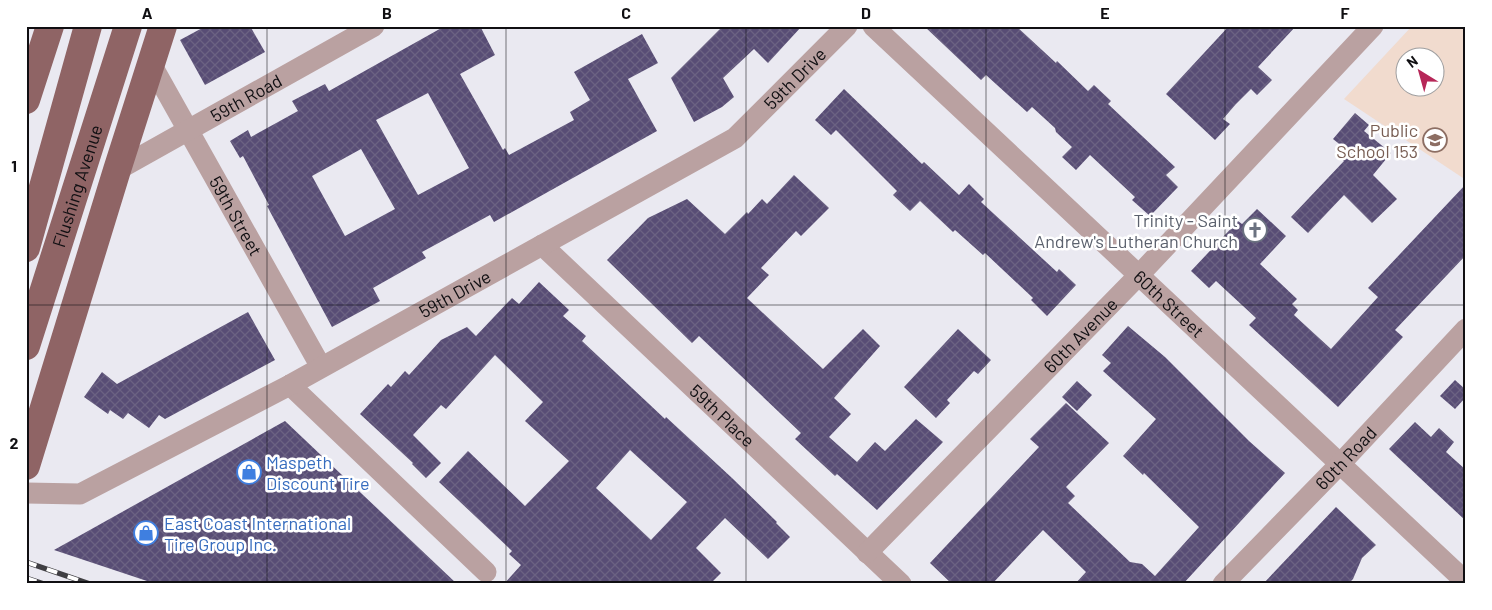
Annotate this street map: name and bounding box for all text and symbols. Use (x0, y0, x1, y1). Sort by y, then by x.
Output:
text: A (142, 3, 153, 22)
text: B (382, 3, 392, 22)
text: C (621, 3, 631, 22)
text: D (861, 3, 871, 22)
text: E (1100, 3, 1110, 22)
text: F (1341, 3, 1350, 22)
street label: 59th Drive (759, 43, 830, 114)
north arrow (1394, 48, 1444, 98)
text: N (1403, 52, 1421, 71)
street label: 59th Road (207, 69, 286, 126)
place label: Public School 153 (1336, 119, 1418, 162)
street label: Flushing Avenue (47, 122, 107, 250)
school or university icon: Public School 153 (1422, 127, 1448, 153)
text: 1 (11, 156, 17, 175)
street label: 59th Street (205, 172, 267, 259)
place label: Trinity - Saint Andrew's Lutheran Church (1034, 209, 1238, 252)
church icon: Trinity - Saint Andrew's Lutheran Church (1242, 217, 1268, 243)
street label: 59th Drive (415, 265, 494, 322)
street label: 60th Street (1129, 265, 1209, 342)
street label: 60th Avenue (1039, 293, 1122, 377)
street label: 59th Place (685, 379, 759, 451)
street label: 60th Road (1310, 421, 1381, 494)
text: 2 (10, 433, 19, 452)
place label: Maspeth Discount Tire (266, 451, 370, 494)
shop icon: Maspeth Discount Tire (236, 459, 262, 485)
place label: East Coast International Tire Group Inc. (164, 512, 351, 555)
shop icon: East Coast International Tire Group Inc. (133, 520, 159, 546)

